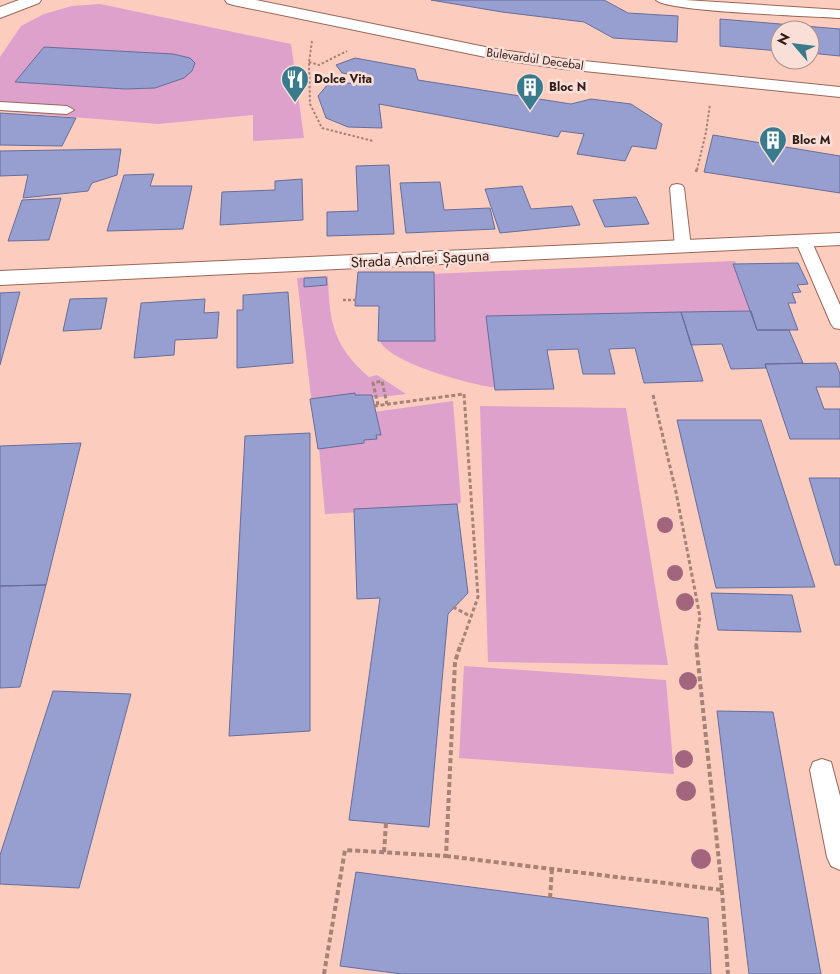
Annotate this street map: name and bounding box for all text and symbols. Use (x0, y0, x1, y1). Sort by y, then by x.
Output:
north arrow (770, 20, 820, 70)
text: N (772, 29, 795, 49)
street label: Bulevardul Decebal (485, 43, 585, 75)
restaurant icon: Dolce Vita (280, 64, 310, 103)
place label: Dolce Vita (314, 70, 372, 88)
building icon: Bloc N (515, 72, 545, 111)
place label: Bloc N (549, 78, 586, 96)
building icon: Bloc M (758, 125, 788, 164)
place label: Bloc M (792, 131, 831, 149)
street label: Strada Andrei Șaguna (350, 244, 490, 274)

